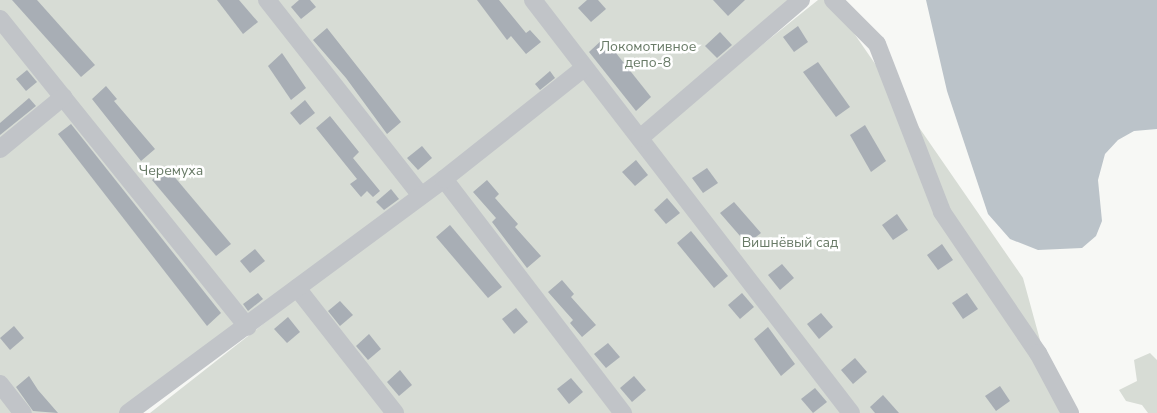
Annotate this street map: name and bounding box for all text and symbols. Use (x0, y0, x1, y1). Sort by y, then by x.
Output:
park label: Локомотивное депо-8 (600, 39, 696, 72)
park label: Черемуха (139, 163, 203, 179)
park label: Вишнёвый сад (742, 235, 838, 251)

